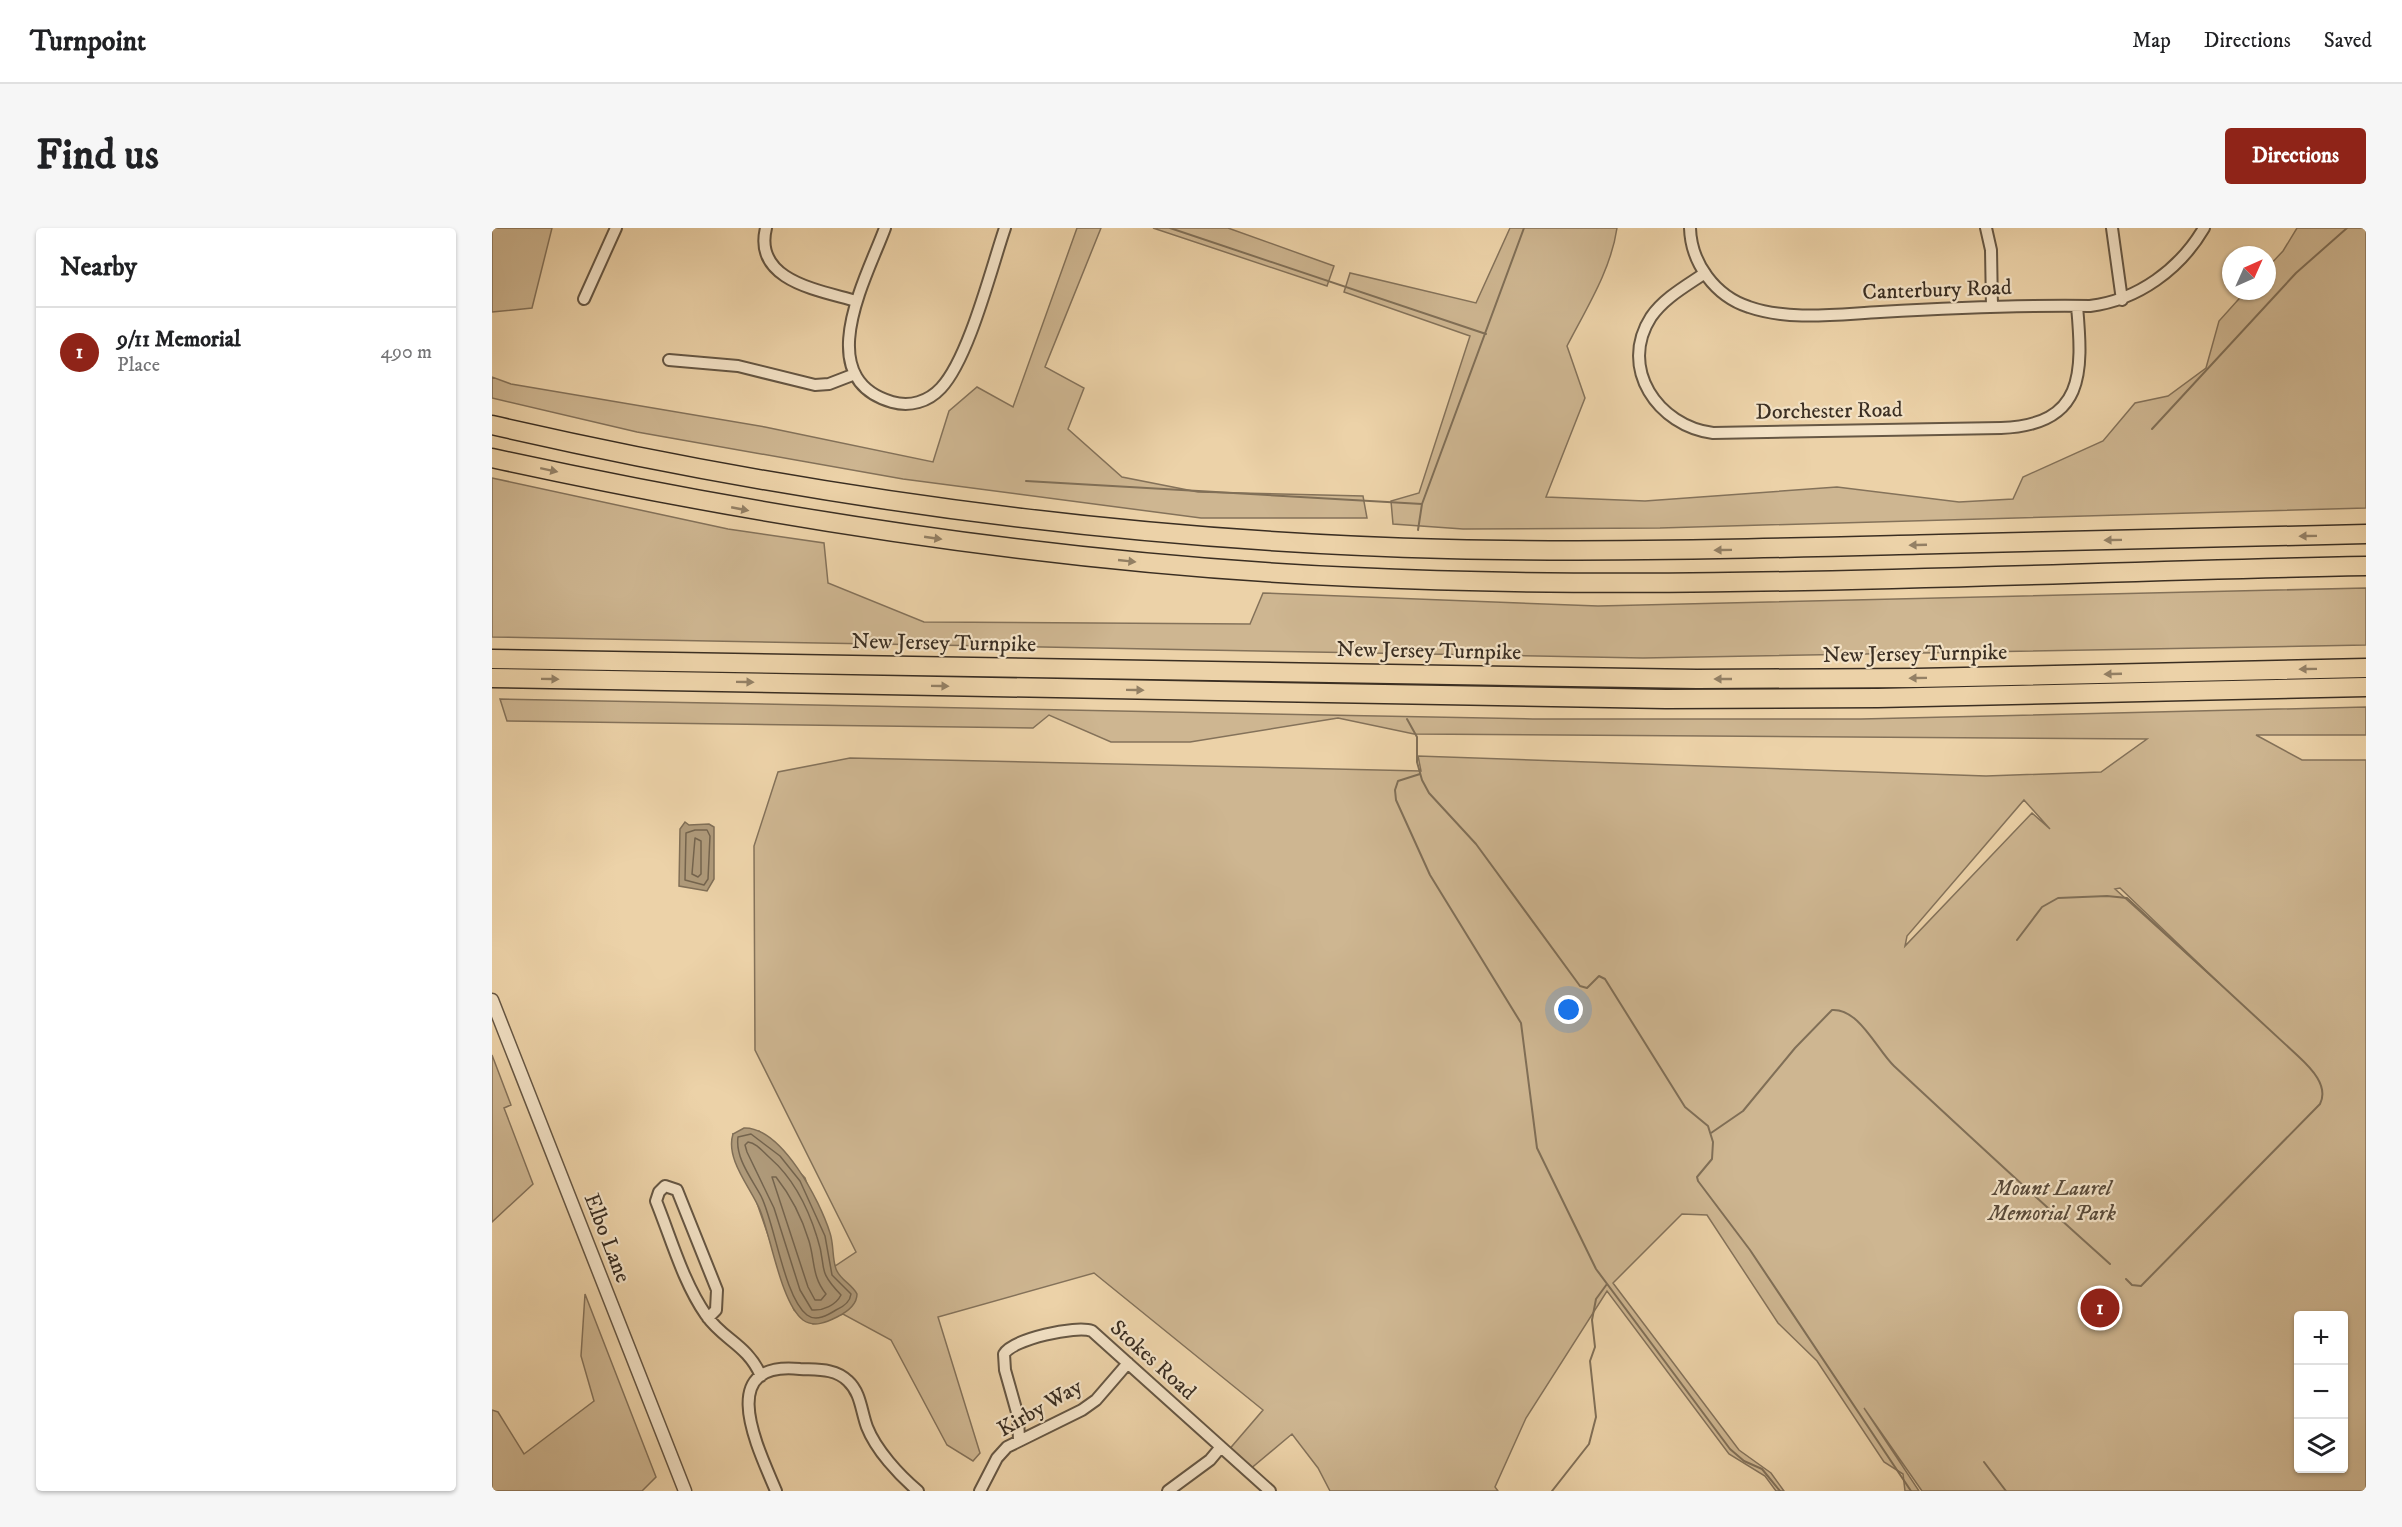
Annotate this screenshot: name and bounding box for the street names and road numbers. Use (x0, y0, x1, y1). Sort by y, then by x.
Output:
street label: Canterbury Road (1862, 274, 2012, 306)
street label: Dorchester Road (1755, 396, 1903, 426)
street label: New Jersey Turnpike (851, 628, 1037, 658)
street label: New Jersey Turnpike (1336, 636, 1522, 666)
street label: New Jersey Turnpike (1822, 639, 2008, 669)
street label: Elbo Lane (578, 1189, 636, 1287)
street label: Stokes Road (1104, 1314, 1202, 1406)
street label: Kirby Way (993, 1373, 1088, 1443)

